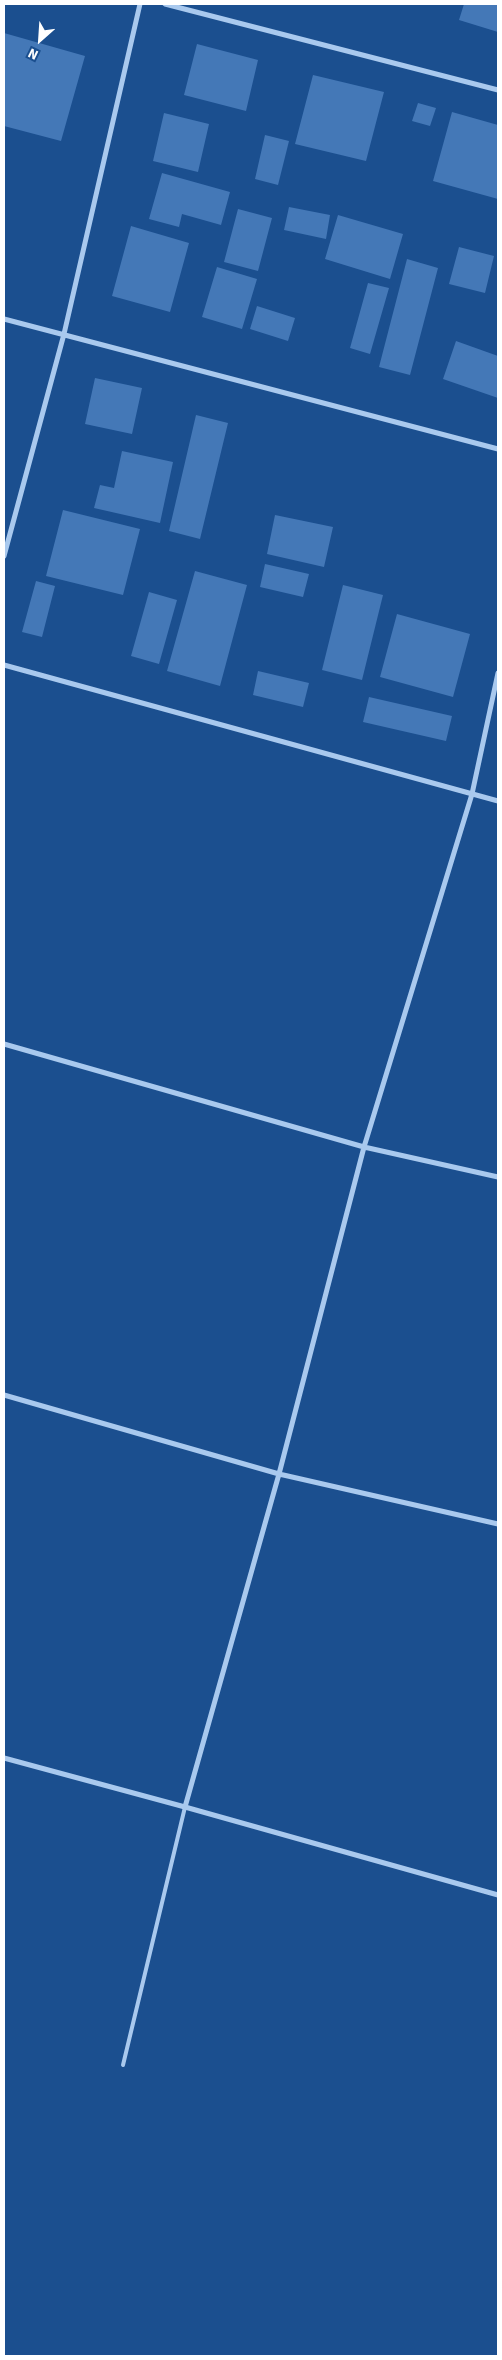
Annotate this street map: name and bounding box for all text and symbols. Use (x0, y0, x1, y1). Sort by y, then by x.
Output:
north arrow (15, 15, 65, 65)
text: N (25, 42, 42, 65)

